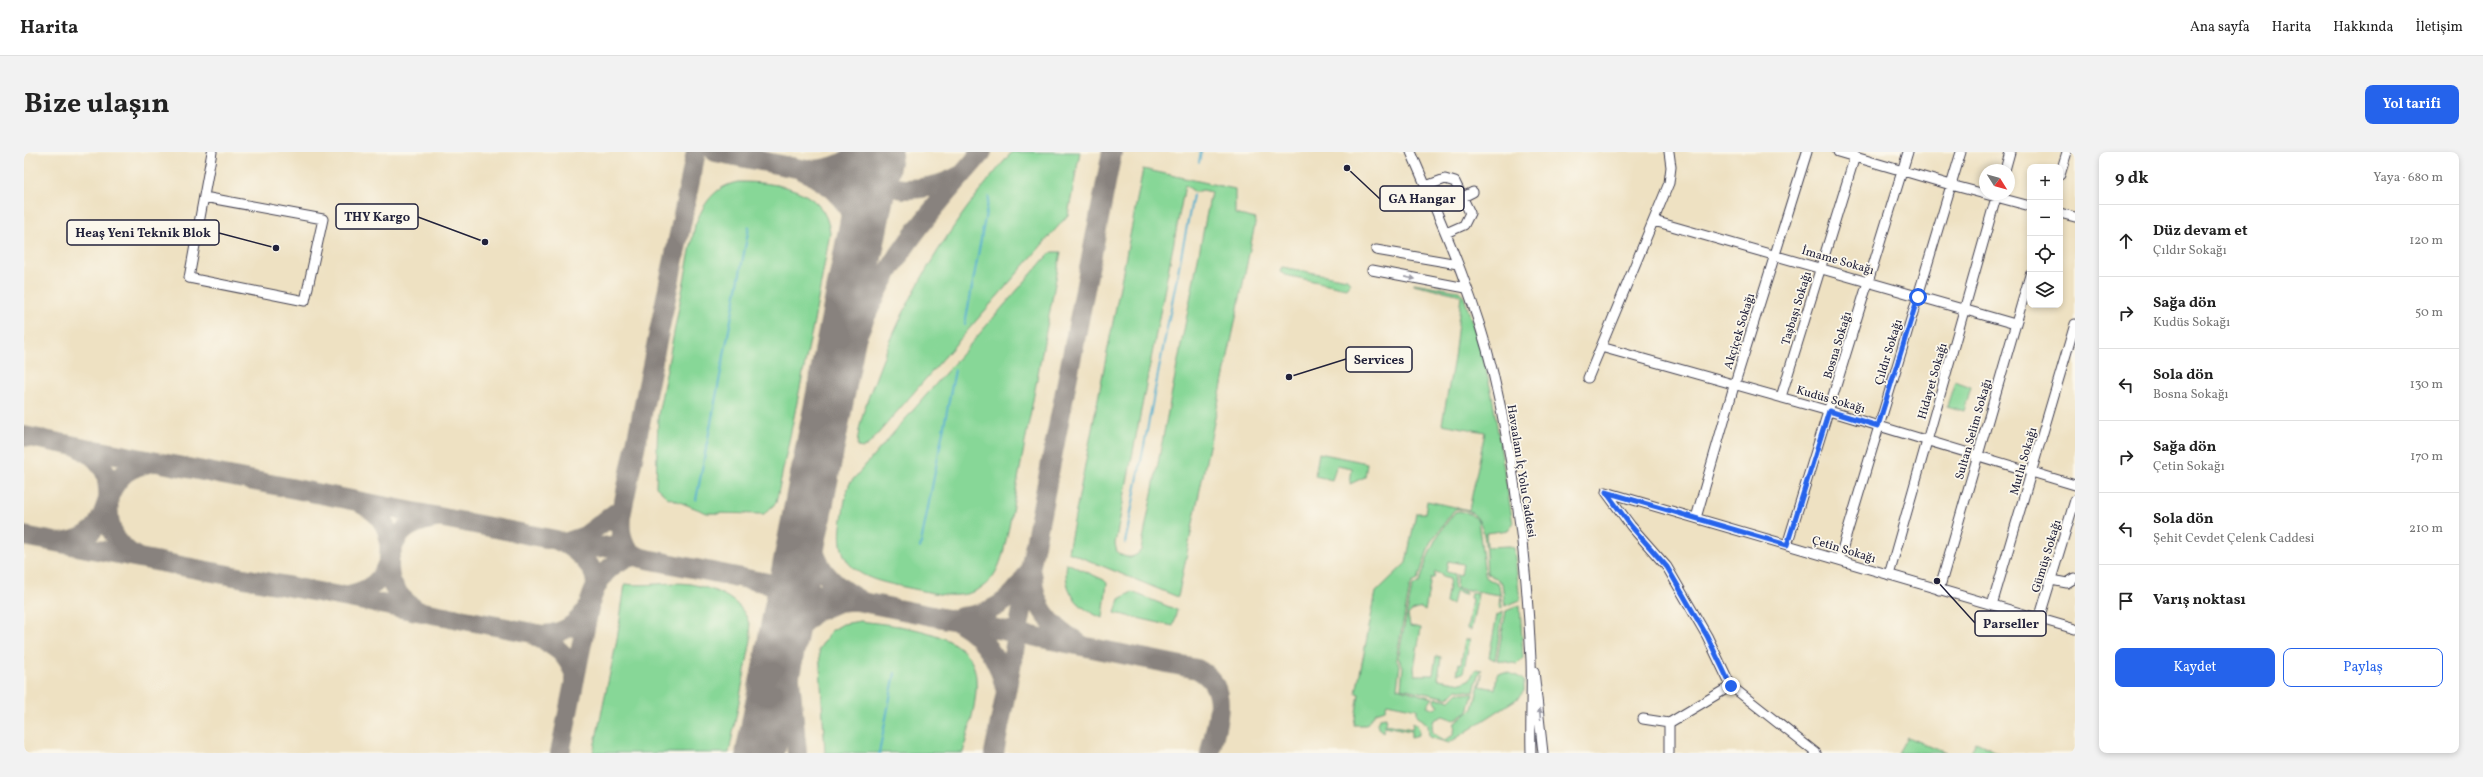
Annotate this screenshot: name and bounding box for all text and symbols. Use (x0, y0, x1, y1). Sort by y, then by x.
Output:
text: Harita (20, 15, 78, 41)
text: Ana sayfa (2190, 18, 2250, 37)
text: Harita (2272, 18, 2311, 37)
text: Hakkında (2333, 18, 2393, 37)
text: İletişim (2415, 18, 2463, 37)
text: Bize ulaşın (24, 85, 170, 124)
button: Yol tarifi (2365, 85, 2459, 124)
north arrow (1979, 164, 2015, 200)
map controls (2027, 164, 2063, 308)
button: + (2027, 164, 2063, 200)
text: 9 dk (2115, 167, 2148, 190)
text: Yaya · 680 m (2373, 169, 2443, 187)
callout: GA Hangar (1380, 186, 1464, 211)
text: GA Hangar (1388, 191, 1456, 209)
button: − (2027, 200, 2063, 236)
callout: THY Kargo (336, 204, 418, 229)
text: THY Kargo (344, 209, 410, 227)
callout: Heaş Yeni Teknik Blok (67, 220, 219, 245)
text: Düz devam et (2153, 221, 2248, 242)
text: Heaş Yeni Teknik Blok (75, 225, 211, 243)
icon: ahead (2115, 230, 2137, 252)
text: 120 m (2409, 232, 2443, 250)
button: locate (2027, 236, 2063, 272)
text: Çıldır Sokağı (2153, 242, 2227, 260)
street label: İmame Sokağı (1800, 243, 1876, 279)
street label: Taşbaşı Sokağı (1778, 269, 1816, 347)
button: layers (2027, 272, 2063, 308)
one-way arrow (1404, 275, 1416, 281)
route start (1909, 288, 1927, 306)
street label: Akçiçek Sokağı (1721, 291, 1759, 371)
text: Sağa dön (2153, 293, 2217, 314)
icon: right (2115, 302, 2137, 324)
text: 50 m (2415, 304, 2443, 322)
street label: Bosna Sokağı (1820, 309, 1856, 381)
text: Kudüs Sokağı (2153, 314, 2230, 332)
street label: Çıldır Sokağı (1871, 317, 1907, 387)
street label: Hidayet Sokağı (1914, 341, 1952, 421)
callout: Services (1346, 347, 1412, 372)
text: Services (1354, 352, 1404, 370)
text: Sola dön (2153, 365, 2214, 386)
icon: left (2115, 374, 2137, 396)
text: 130 m (2410, 376, 2443, 394)
street label: Sultan Selim Sokağı (1952, 377, 1996, 482)
street label: Kudüs Sokağı (1794, 382, 1867, 418)
text: Bosna Sokağı (2153, 386, 2229, 404)
street label: Havaalanı İç Yolu Caddesi (1503, 403, 1540, 539)
street label: Mutlu Sokağı (2007, 425, 2041, 497)
text: Sağa dön (2153, 437, 2217, 458)
icon: right (2115, 446, 2137, 468)
text: 170 m (2410, 448, 2443, 466)
text: Çetin Sokağı (2153, 458, 2225, 476)
text: Sola dön (2153, 509, 2214, 530)
street label: Gümüş Sokağı (2028, 517, 2066, 595)
icon: left (2115, 518, 2137, 540)
text: 210 m (2409, 520, 2443, 538)
text: Şehit Cevdet Çelenk Caddesi (2153, 530, 2315, 548)
street label: Çetin Sokağı (1810, 533, 1878, 567)
icon: arrive (2115, 590, 2137, 612)
text: Varış noktası (2153, 590, 2246, 611)
callout: Parseller (1975, 611, 2046, 636)
text: Parseller (1983, 616, 2039, 634)
button: Kaydet (2115, 648, 2275, 687)
button: Paylaş (2283, 648, 2443, 687)
route end (1722, 677, 1740, 695)
one-way arrow (1536, 708, 1543, 720)

